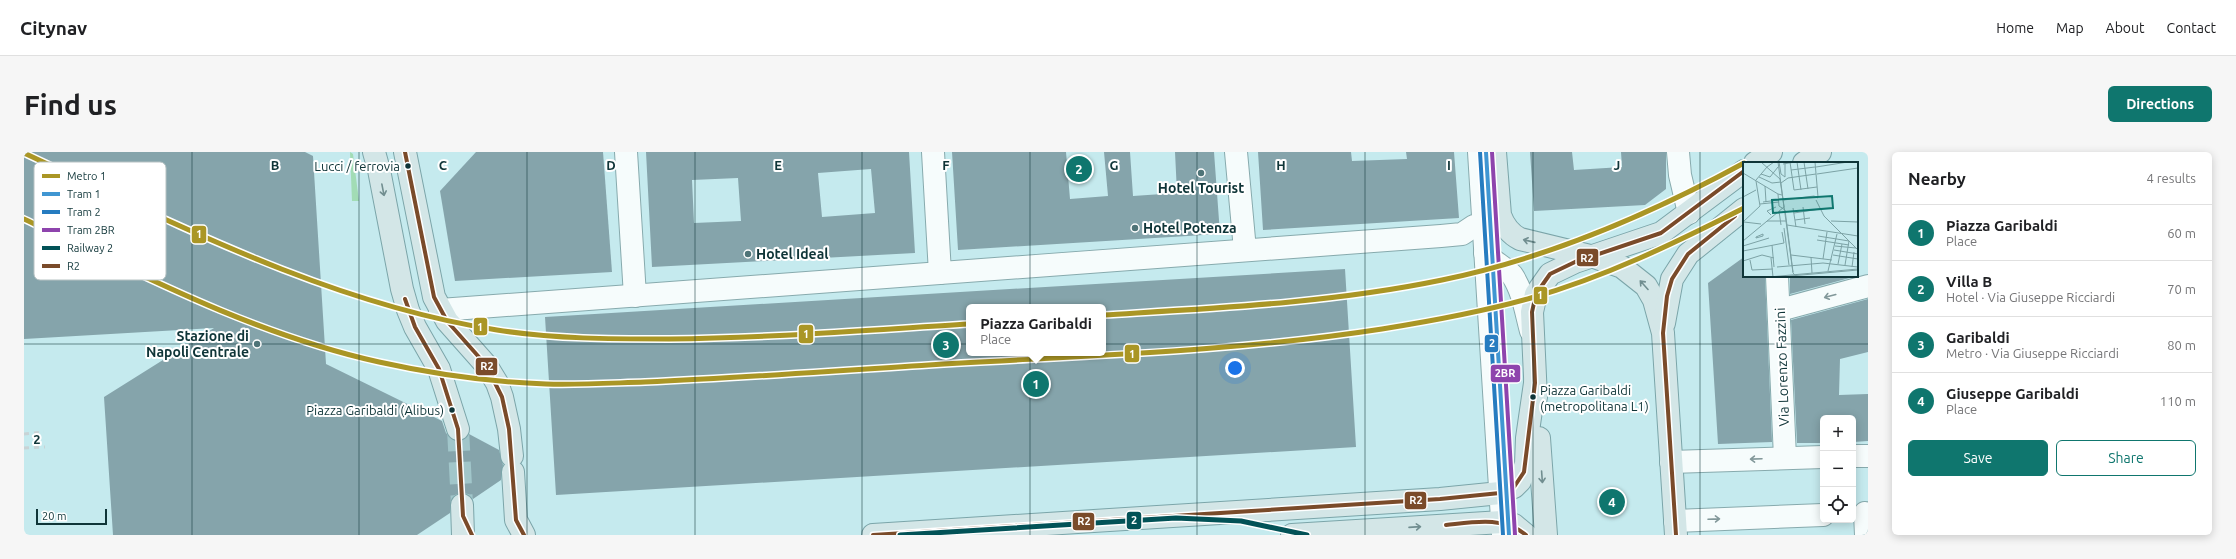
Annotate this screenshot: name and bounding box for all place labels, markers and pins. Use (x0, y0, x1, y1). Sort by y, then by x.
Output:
pin: 2 (1066, 154, 1092, 184)
place label: Lucci / ferrovia (314, 159, 400, 173)
marker: Lucci / ferrovia (403, 161, 413, 171)
marker: Hotel Tourist (1196, 168, 1206, 178)
place label: Hotel Tourist (1158, 180, 1244, 196)
place label: Hotel Potenza (1143, 220, 1236, 236)
marker: Hotel Potenza (1130, 223, 1140, 233)
place label: Hotel Ideal (756, 246, 829, 262)
marker: Hotel Ideal (743, 249, 753, 259)
place label: Stazione di Napoli Centrale (146, 328, 249, 360)
pin: 3 (933, 330, 959, 360)
marker: Stazione di Napoli Centrale (252, 339, 262, 349)
pin: 1 (1023, 369, 1049, 399)
place label: Piazza Garibaldi (metropolitana L1) (1540, 383, 1649, 414)
marker: Piazza Garibaldi (metropolitana L1) (1528, 392, 1538, 402)
place label: Piazza Garibaldi (Alibus) (306, 403, 444, 418)
marker: Piazza Garibaldi (Alibus) (447, 405, 457, 415)
pin: 4 (1599, 487, 1625, 517)

